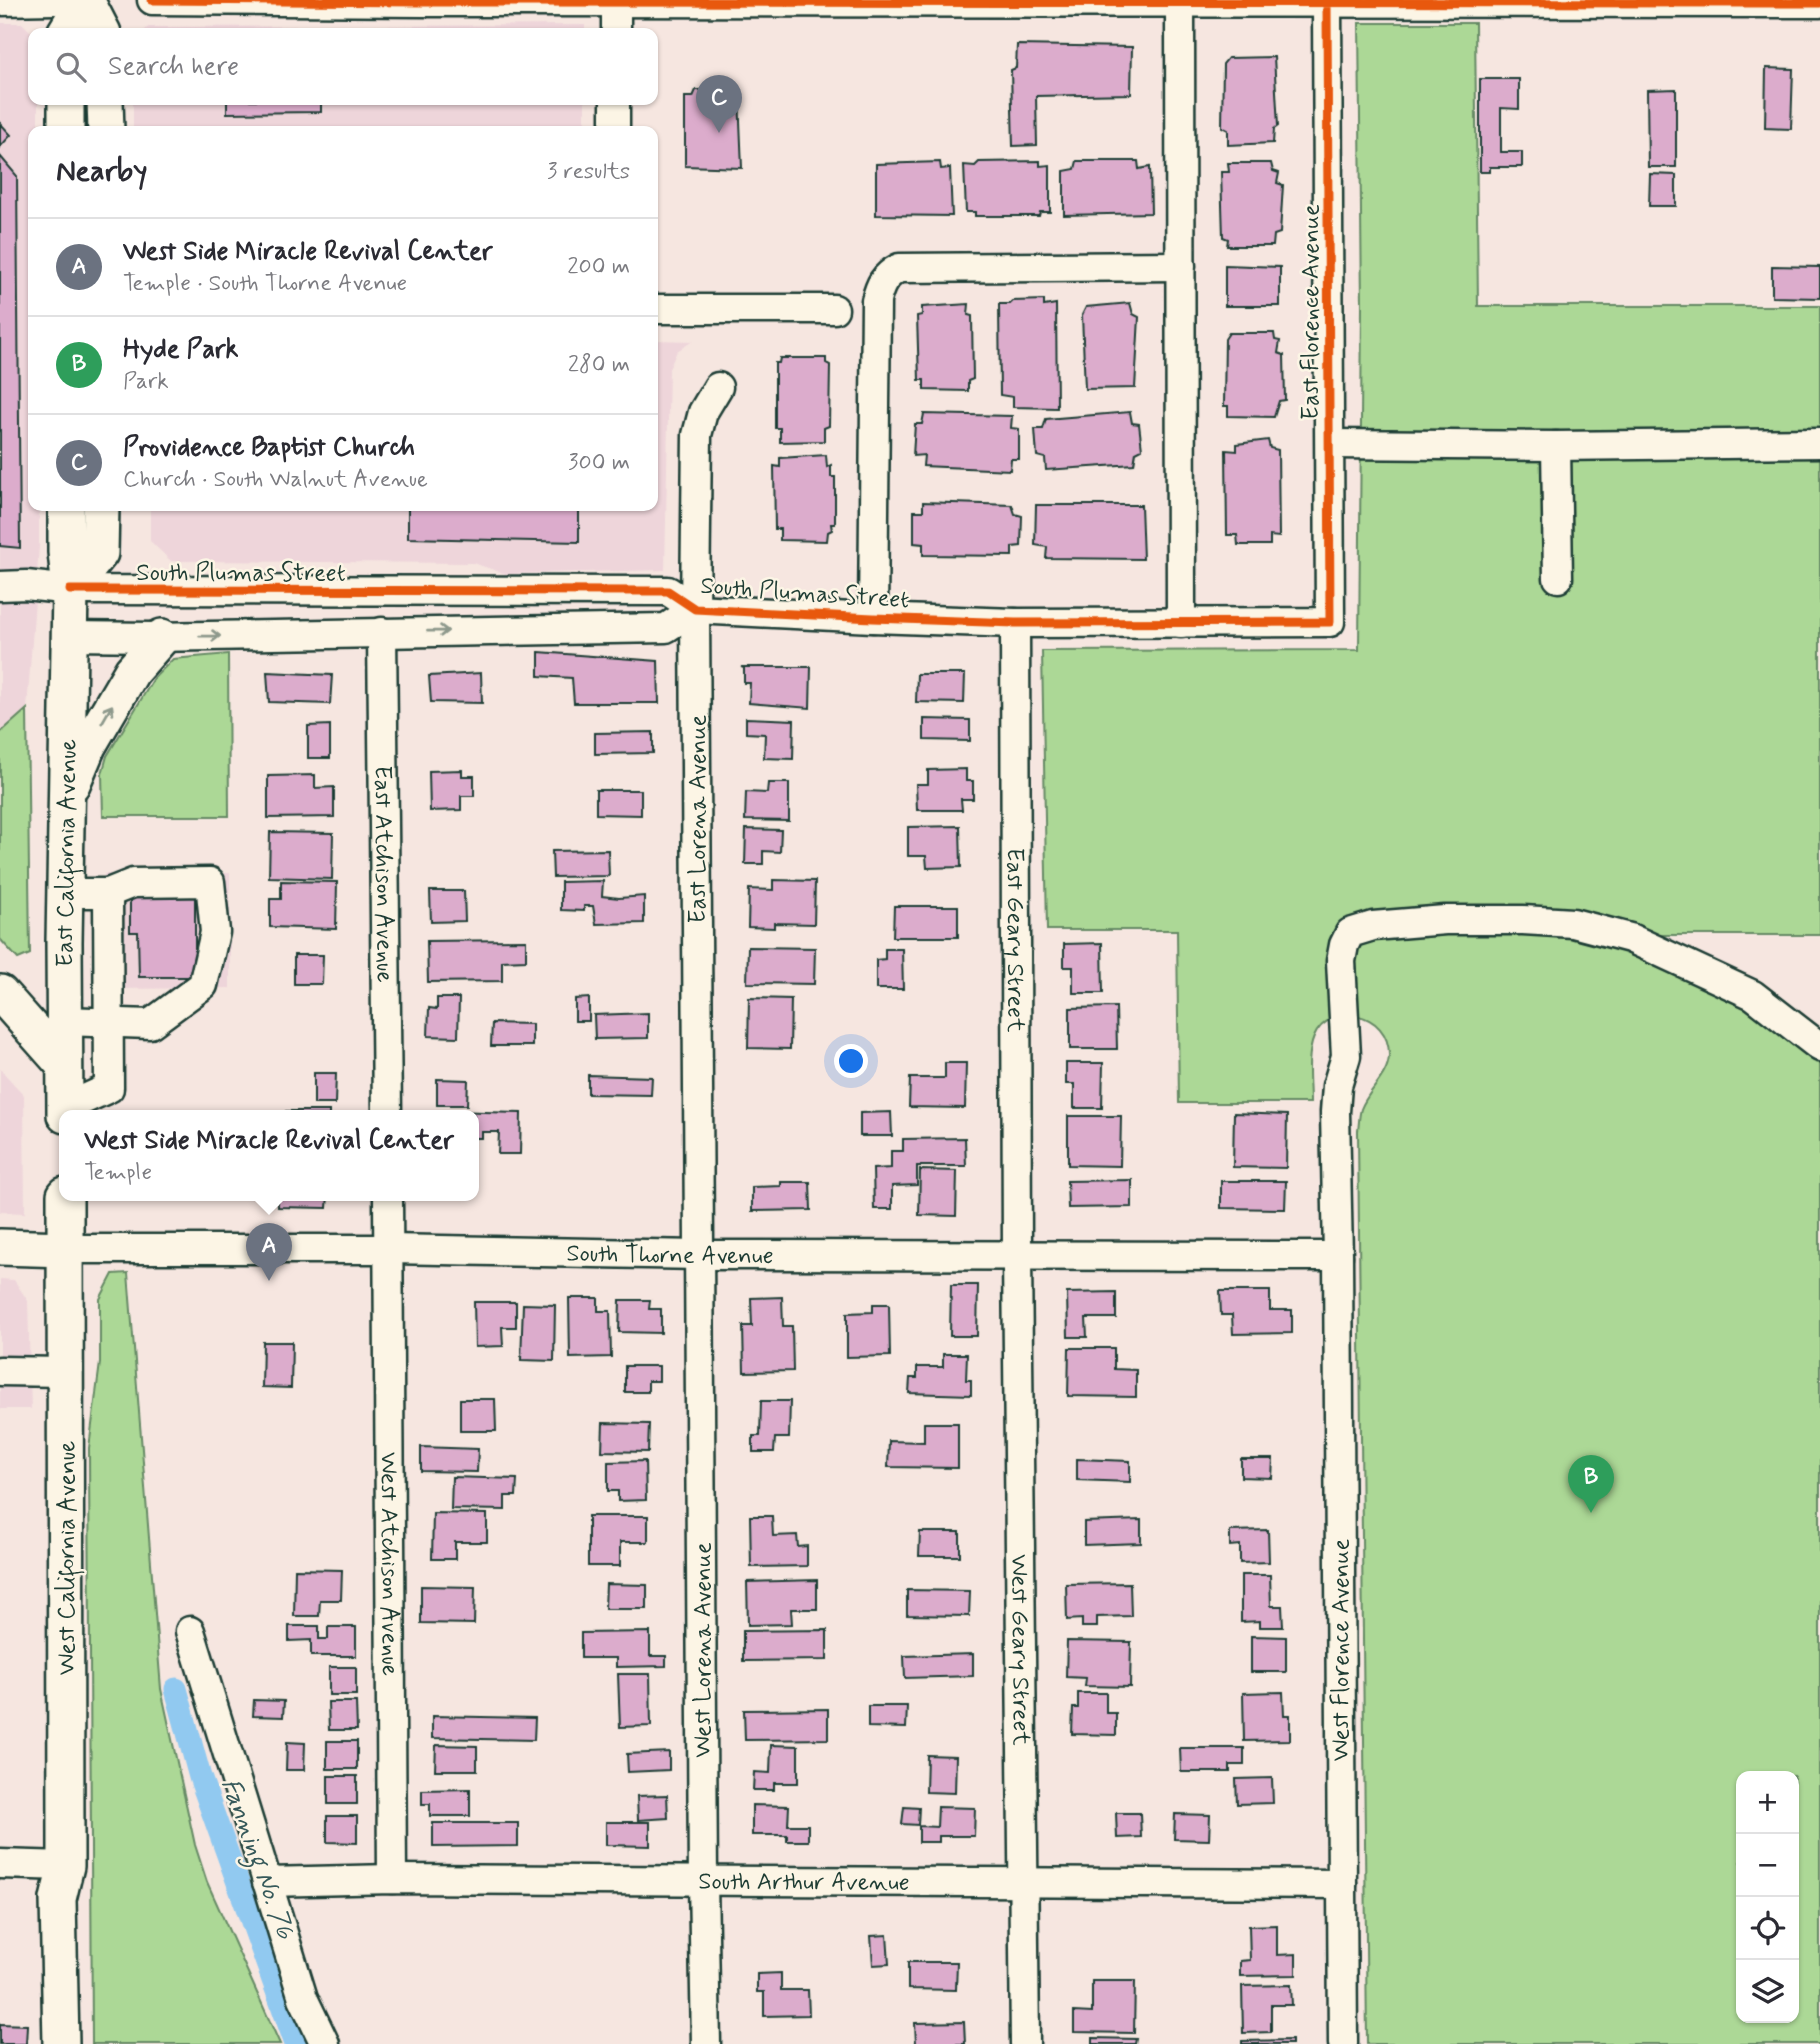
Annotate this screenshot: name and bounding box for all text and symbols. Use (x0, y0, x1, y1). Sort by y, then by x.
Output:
search box (28, 28, 658, 105)
icon: search (52, 48, 90, 86)
text: Search here (108, 50, 239, 84)
pin: C (696, 75, 742, 133)
text: Nearby (56, 152, 147, 191)
text: 3 results (547, 157, 630, 187)
street label: East Florence Avenue (1296, 204, 1327, 420)
text: West Side Miracle Revival Center (123, 235, 493, 269)
text: A (71, 252, 87, 282)
text: 200 m (567, 252, 630, 282)
text: Temple · South Thorne Avenue (123, 269, 407, 299)
text: Hyde Park (123, 333, 239, 367)
text: B (72, 350, 86, 380)
text: 280 m (568, 350, 630, 380)
text: Park (123, 367, 169, 397)
text: Providence Baptist Church (123, 431, 415, 465)
text: C (71, 448, 87, 478)
text: 300 m (568, 448, 630, 478)
text: Church · South Walnut Avenue (123, 465, 428, 495)
street label: South Plumas Street (136, 558, 346, 589)
street label: South Plumas Street (699, 571, 910, 616)
one-way arrow (426, 625, 449, 638)
one-way arrow (199, 629, 222, 642)
one-way arrow (100, 704, 114, 724)
street label: East Lorena Avenue (683, 714, 714, 923)
street label: East California Avenue (50, 739, 84, 967)
street label: East Atchison Avenue (366, 765, 400, 983)
street label: East Geary Street (999, 848, 1030, 1032)
your location (834, 1044, 868, 1078)
popup (59, 1110, 479, 1201)
text: West Side Miracle Revival Center (84, 1124, 454, 1158)
text: Temple (84, 1158, 152, 1188)
pin: A (246, 1223, 292, 1281)
street label: South Thorne Avenue (566, 1238, 774, 1272)
street label: West California Avenue (52, 1441, 85, 1675)
street label: West Atchison Avenue (373, 1452, 405, 1676)
pin: B (1568, 1455, 1614, 1513)
street label: West Florence Avenue (1326, 1538, 1357, 1761)
street label: West Lorena Avenue (688, 1542, 719, 1758)
street label: West Geary Street (1003, 1554, 1036, 1746)
map controls (1736, 1771, 1799, 2023)
button: + (1736, 1771, 1799, 1834)
water label: Fanning No. 76 (210, 1774, 302, 1945)
button: − (1736, 1834, 1799, 1897)
street label: South Arthur Avenue (698, 1867, 910, 1899)
button: locate (1736, 1897, 1799, 1960)
button: layers (1736, 1960, 1799, 2023)

